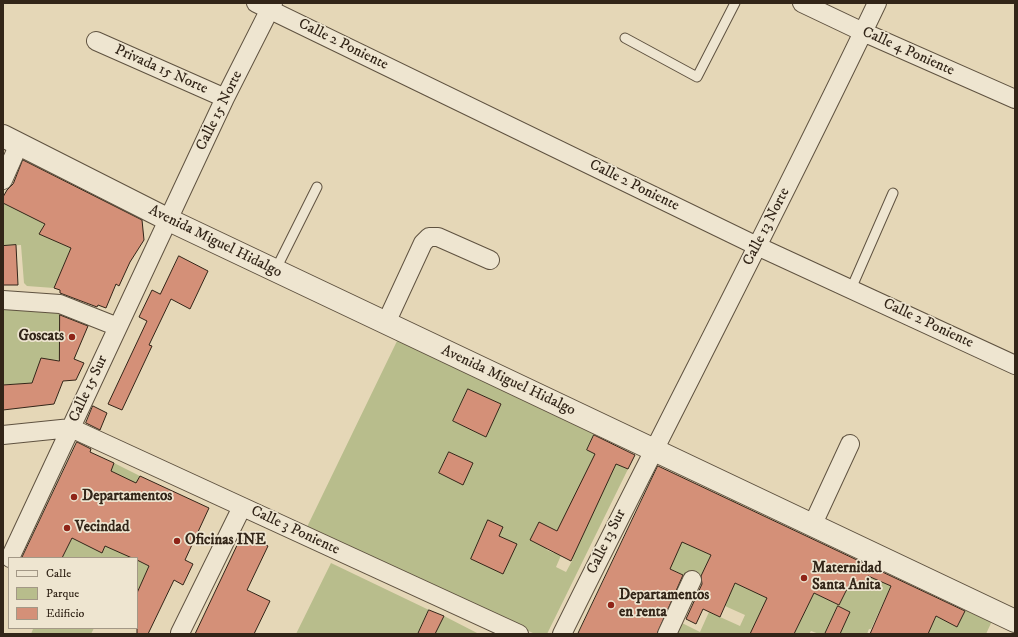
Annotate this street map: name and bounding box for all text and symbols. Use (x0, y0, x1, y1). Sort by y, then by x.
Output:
street label: Calle 2 Poniente (295, 15, 391, 75)
street label: Calle 4 Poniente (859, 24, 957, 80)
street label: Privada 15 Norte (112, 41, 210, 99)
street label: Calle 15 Norte (193, 68, 247, 154)
street label: Calle 2 Poniente (586, 156, 682, 216)
street label: Calle 13 Norte (740, 185, 794, 269)
street label: Avenida Miguel Hidalgo (145, 202, 285, 282)
street label: Calle 2 Poniente (880, 295, 976, 353)
place label: Goscats (19, 328, 64, 346)
marker: Goscats (67, 332, 77, 342)
street label: Avenida Miguel Hidalgo (438, 342, 578, 420)
street label: Calle 15 Sur (66, 353, 112, 425)
place label: Departamentos (82, 488, 172, 506)
marker: Departamentos (69, 492, 79, 502)
street label: Calle 3 Poniente (248, 503, 342, 559)
street label: Calle 13 Sur (584, 507, 630, 577)
place label: Vecindad (75, 519, 129, 537)
marker: Vecindad (62, 523, 72, 533)
place label: Oficinas INE (185, 532, 266, 550)
marker: Oficinas INE (172, 536, 182, 546)
legend (8, 557, 138, 629)
place label: Maternidad Santa Anita (812, 560, 882, 595)
text: Calle (46, 566, 71, 581)
marker: Maternidad Santa Anita (799, 573, 809, 583)
text: Parque (46, 586, 79, 601)
place label: Departamentos en renta (619, 587, 709, 622)
marker: Departamentos en renta (606, 600, 616, 610)
text: Edificio (46, 606, 84, 621)

